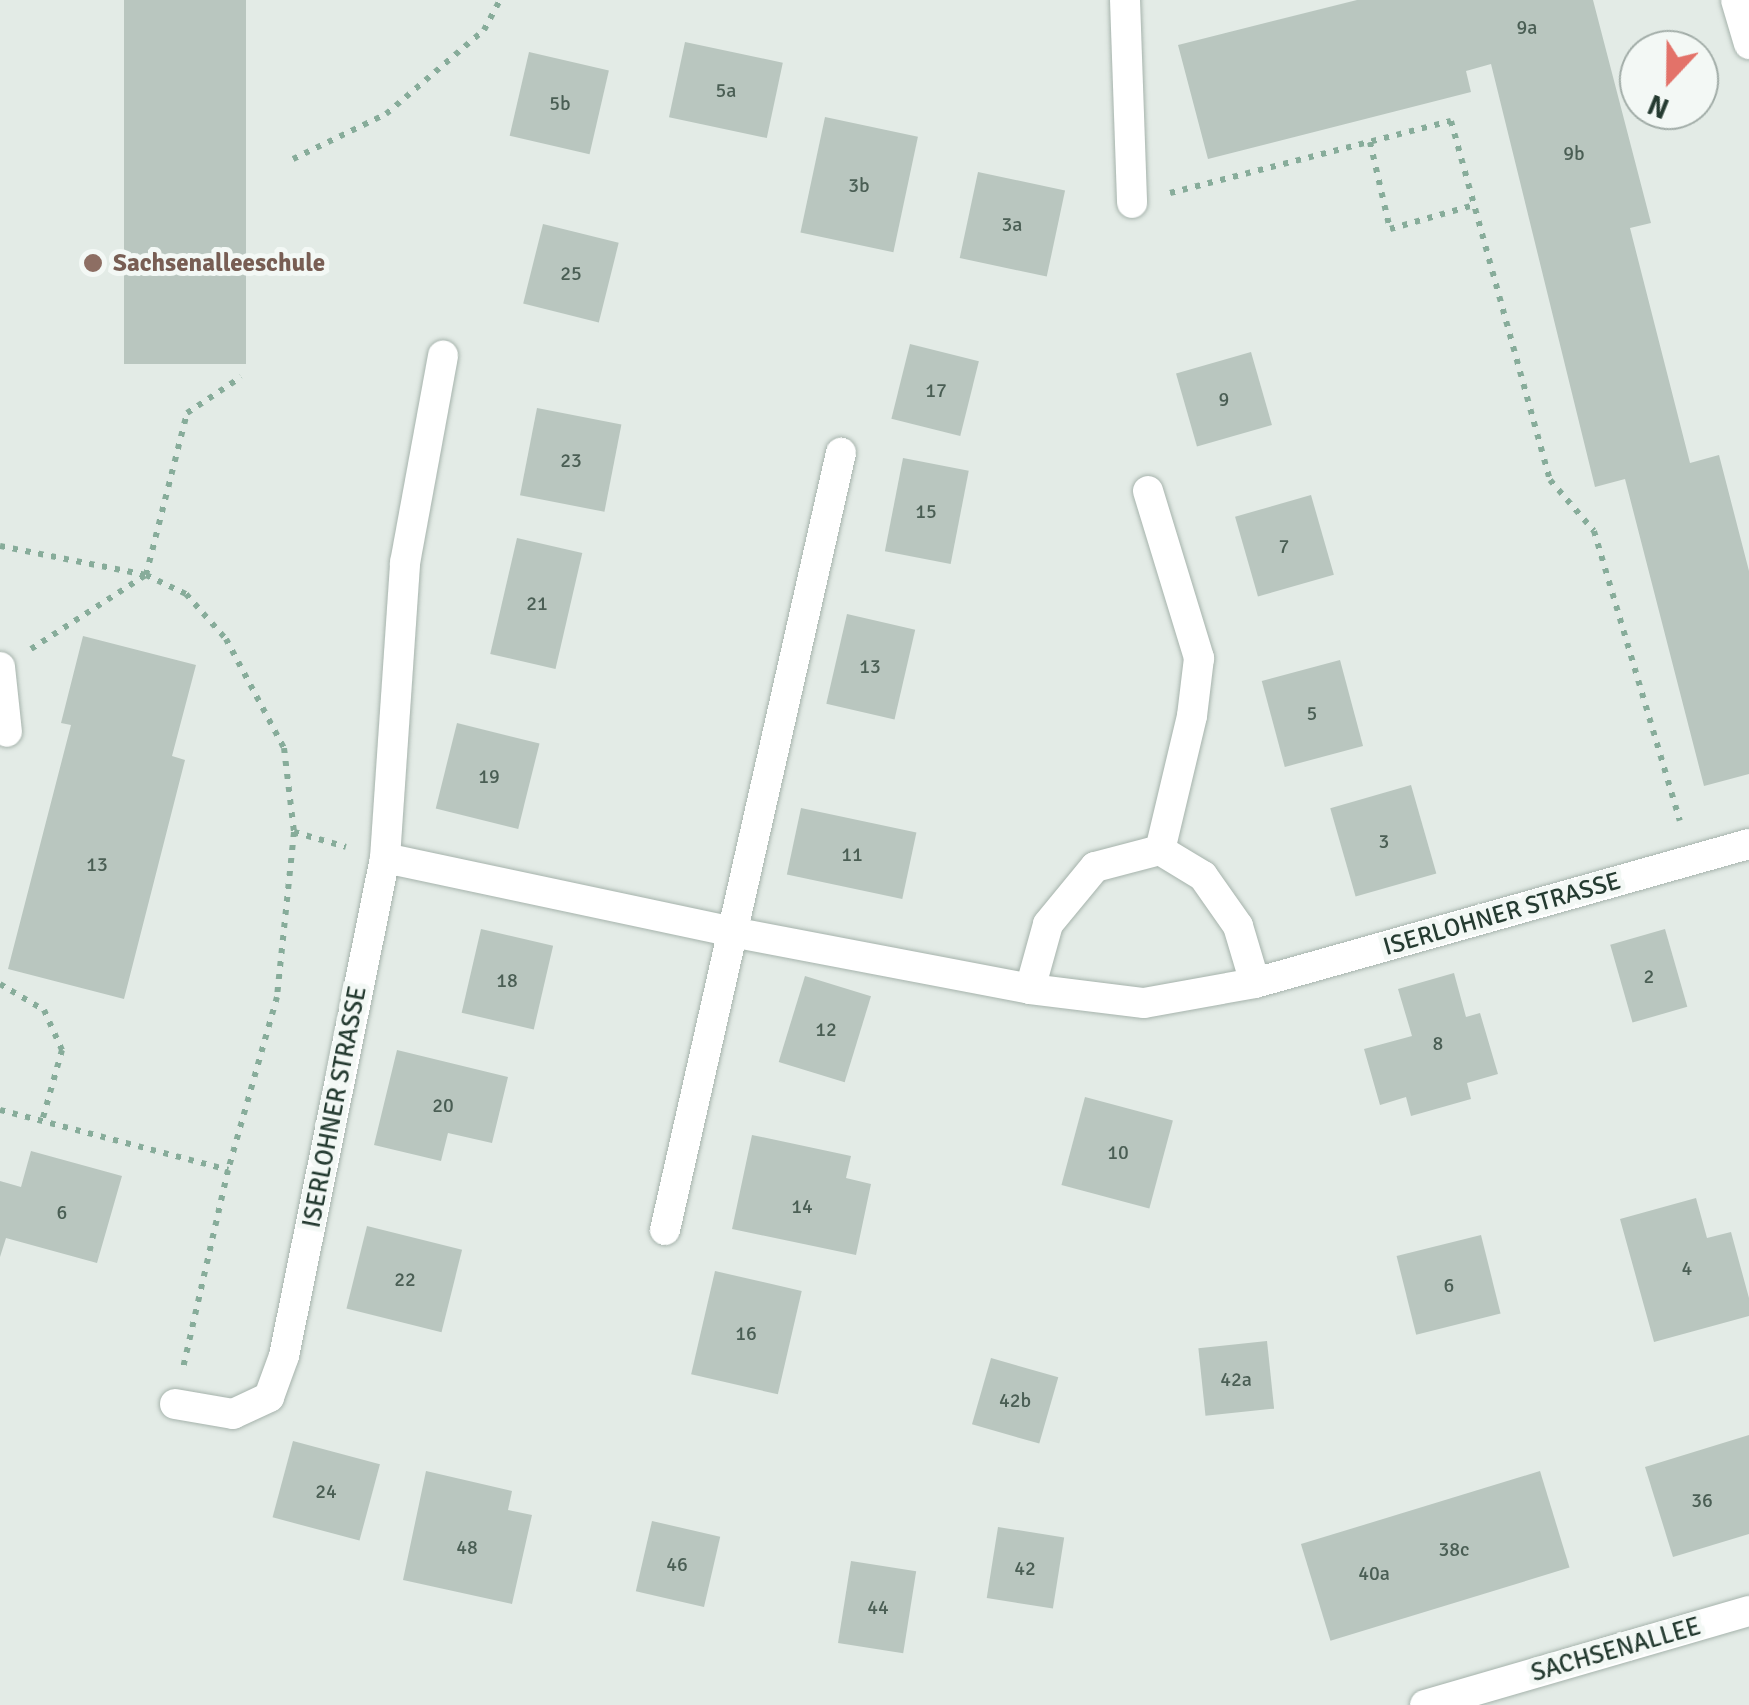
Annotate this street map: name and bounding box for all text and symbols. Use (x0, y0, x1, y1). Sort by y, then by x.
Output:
house number: 9a (1517, 15, 1537, 39)
north arrow (1619, 30, 1719, 130)
house number: 5a (716, 78, 736, 102)
text: N (1643, 87, 1674, 125)
house number: 5b (549, 91, 571, 115)
house number: 9b (1563, 141, 1585, 165)
house number: 3b (848, 173, 870, 197)
house number: 3a (1002, 212, 1022, 236)
place label: Sachsenalleeschule (113, 248, 325, 278)
marker: Sachsenalleeschule (82, 252, 104, 274)
house number: 25 (560, 261, 582, 285)
house number: 17 (925, 378, 947, 402)
house number: 9 (1219, 387, 1229, 411)
house number: 23 (560, 448, 582, 472)
house number: 15 (915, 499, 937, 523)
house number: 7 (1279, 534, 1289, 558)
house number: 21 (526, 591, 548, 615)
house number: 13 (859, 654, 881, 678)
house number: 5 (1307, 701, 1317, 725)
house number: 19 (478, 764, 500, 788)
house number: 3 (1379, 829, 1389, 853)
house number: 11 (841, 842, 863, 866)
house number: 13 (86, 852, 108, 876)
street label: ISERLOHNER STRASSE (1380, 866, 1624, 962)
house number: 2 (1644, 964, 1654, 988)
house number: 18 (496, 968, 518, 992)
street label: ISERLOHNER STRASSE (297, 984, 373, 1230)
house number: 12 (815, 1017, 837, 1041)
house number: 8 (1433, 1031, 1443, 1055)
house number: 20 (432, 1093, 454, 1117)
house number: 10 (1107, 1140, 1129, 1164)
house number: 14 (791, 1194, 813, 1218)
house number: 6 (57, 1200, 67, 1224)
house number: 4 (1682, 1256, 1692, 1280)
house number: 22 (394, 1267, 416, 1291)
house number: 6 (1444, 1273, 1454, 1297)
house number: 16 (735, 1321, 757, 1345)
house number: 42a (1220, 1367, 1252, 1391)
house number: 42b (999, 1388, 1031, 1412)
house number: 24 (315, 1479, 337, 1503)
house number: 36 (1691, 1488, 1713, 1512)
house number: 48 (456, 1535, 478, 1559)
house number: 38c (1438, 1537, 1470, 1561)
house number: 46 (666, 1552, 688, 1576)
house number: 42 (1014, 1556, 1036, 1580)
house number: 40a (1358, 1561, 1390, 1585)
house number: 44 (867, 1595, 889, 1619)
street label: SACHSENALLEE (1528, 1611, 1704, 1689)

